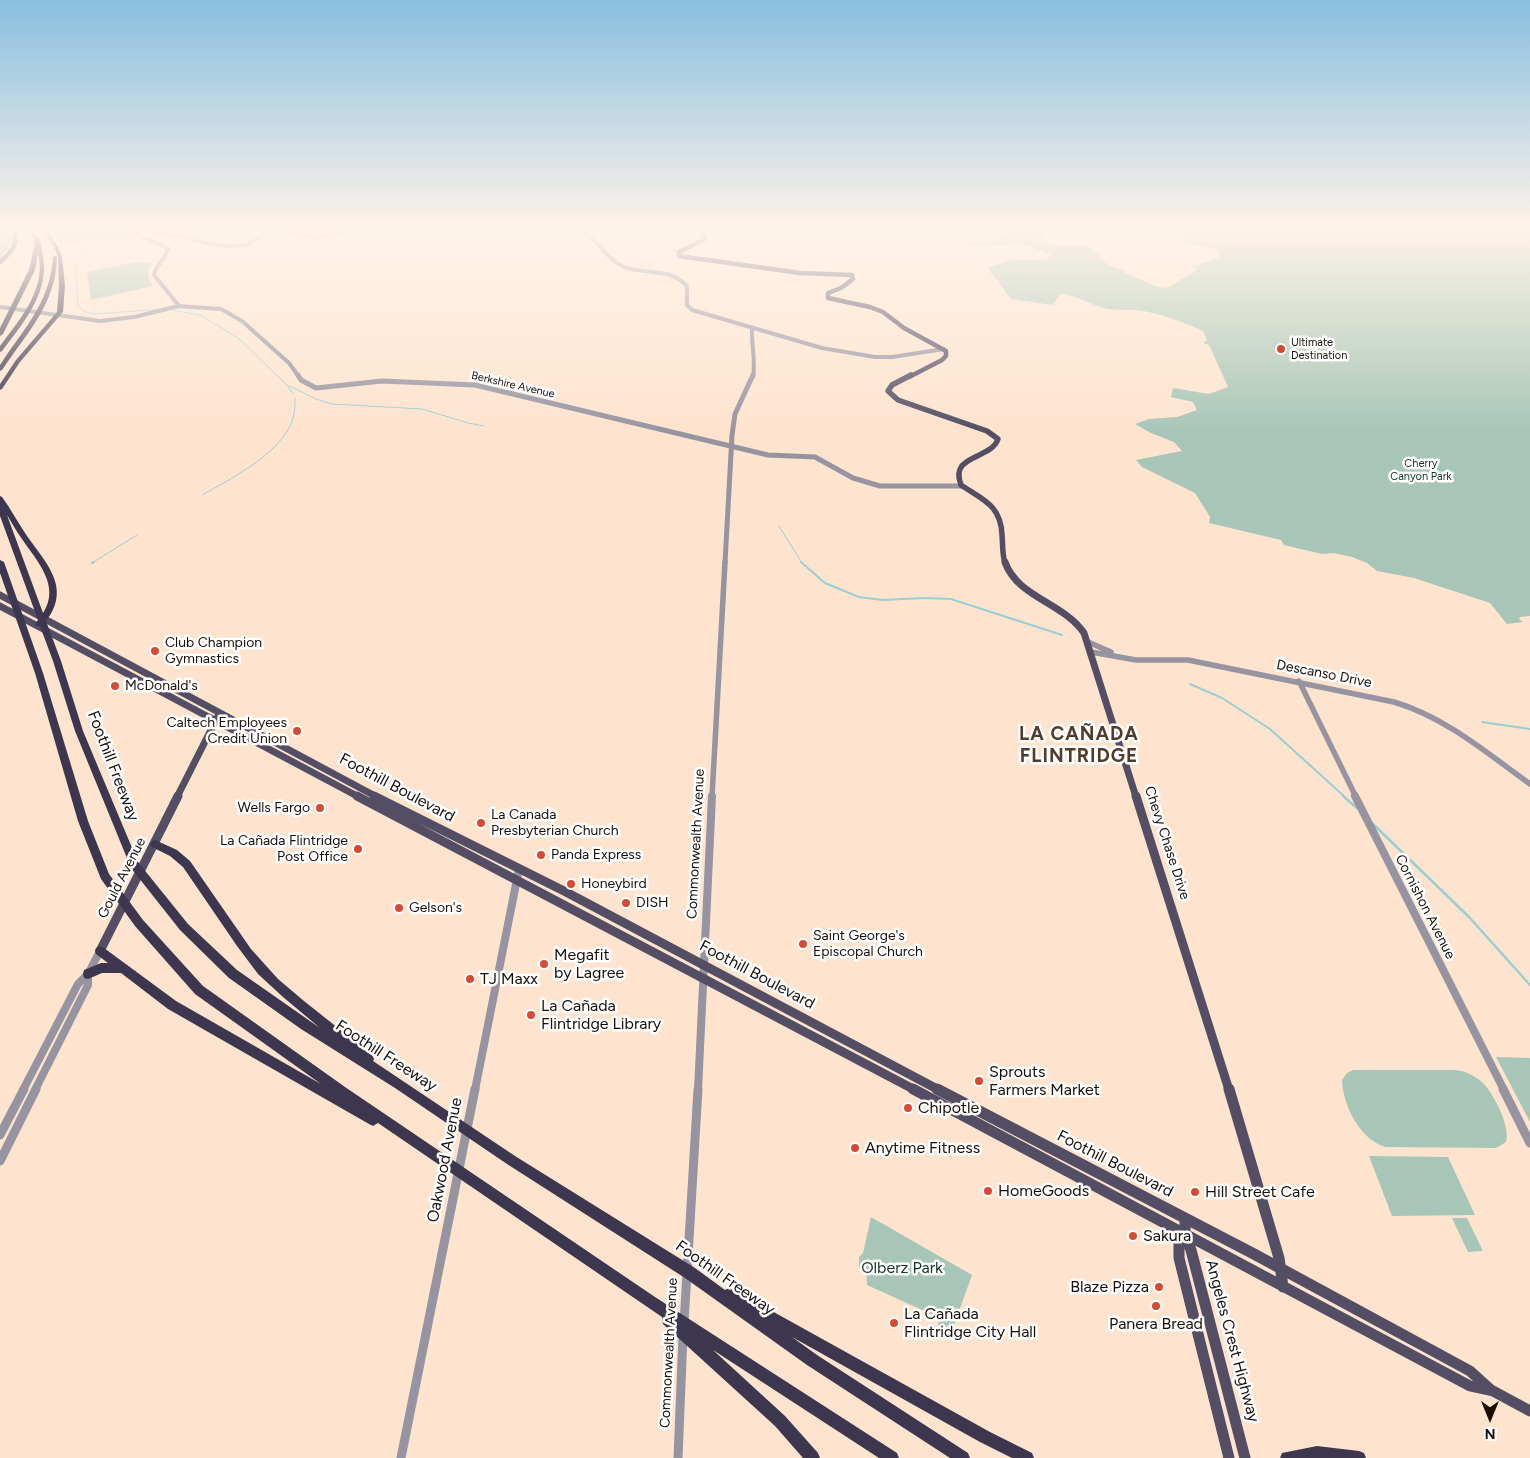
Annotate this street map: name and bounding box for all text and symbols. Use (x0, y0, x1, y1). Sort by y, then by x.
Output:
place label: Ultimate Destination (1291, 336, 1347, 362)
marker: Ultimate Destination (1275, 343, 1287, 355)
street label: Berkshire Avenue (470, 369, 556, 401)
park label: Cherry Canyon Park (1390, 457, 1452, 483)
place label: Club Champion Gymnastics (165, 635, 262, 668)
marker: Club Champion Gymnastics (149, 645, 161, 657)
street label: Descanso Drive (1275, 657, 1373, 691)
place label: McDonald's (125, 678, 198, 694)
marker: McDonald's (109, 680, 121, 692)
street label: Foothill Freeway (83, 708, 143, 824)
place label: Caltech Employees Credit Union (166, 715, 287, 748)
district label: LA CAÑADA FLINTRIDGE (1018, 723, 1140, 767)
marker: Caltech Employees Credit Union (291, 725, 303, 737)
street label: Foothill Boulevard (336, 749, 458, 827)
street label: Commonwealth Avenue (684, 768, 708, 920)
street label: Chevy Chase Drive (1141, 784, 1193, 902)
place label: Wells Fargo (238, 800, 310, 816)
marker: Wells Fargo (314, 802, 326, 814)
place label: La Canada Presbyterian Church (491, 807, 618, 840)
marker: La Canada Presbyterian Church (475, 817, 487, 829)
place label: La Cañada Flintridge Post Office (220, 833, 348, 866)
street label: Gould Avenue (94, 835, 150, 921)
marker: La Cañada Flintridge Post Office (352, 843, 364, 855)
place label: Panda Express (551, 847, 641, 863)
marker: Panda Express (535, 849, 547, 861)
street label: Cornishon Avenue (1391, 852, 1459, 962)
place label: Honeybird (581, 876, 647, 892)
marker: Honeybird (565, 878, 577, 890)
place label: DISH (636, 895, 669, 911)
marker: DISH (620, 897, 632, 909)
place label: Gelson's (409, 900, 462, 916)
marker: Gelson's (393, 902, 405, 914)
place label: Saint George's Episcopal Church (813, 928, 923, 960)
street label: Foothill Boulevard (696, 936, 818, 1014)
marker: Saint George's Episcopal Church (797, 938, 809, 950)
place label: Megafit by Lagree (554, 945, 624, 983)
marker: Megafit by Lagree (538, 958, 550, 970)
place label: TJ Maxx (480, 969, 538, 989)
marker: TJ Maxx (464, 973, 476, 985)
place label: La Cañada Flintridge Library (541, 996, 661, 1034)
marker: La Cañada Flintridge Library (525, 1009, 537, 1021)
street label: Foothill Freeway (332, 1016, 440, 1096)
place label: Sprouts Farmers Market (989, 1062, 1100, 1100)
marker: Sprouts Farmers Market (973, 1075, 985, 1087)
street label: Oakwood Avenue (423, 1096, 467, 1224)
place label: Chipotle (918, 1098, 979, 1118)
marker: Chipotle (902, 1102, 914, 1114)
street label: Foothill Boulevard (1054, 1126, 1176, 1202)
place label: Anytime Fitness (865, 1138, 980, 1158)
marker: Anytime Fitness (849, 1142, 861, 1154)
place label: HomeGoods (998, 1181, 1089, 1201)
place label: Hill Street Cafe (1205, 1182, 1315, 1202)
marker: HomeGoods (982, 1185, 994, 1197)
marker: Hill Street Cafe (1189, 1186, 1201, 1198)
place label: Sakura (1143, 1226, 1191, 1246)
marker: Sakura (1127, 1230, 1139, 1242)
street label: Foothill Freeway (672, 1237, 778, 1319)
park label: Olberz Park (861, 1258, 943, 1278)
street label: Angeles Crest Highway (1201, 1258, 1263, 1424)
street label: Commonwealth Avenue (657, 1277, 681, 1429)
place label: Blaze Pizza (1070, 1277, 1149, 1297)
marker: Blaze Pizza (1153, 1281, 1165, 1293)
marker: Panera Bread (1150, 1300, 1162, 1312)
place label: La Cañada Flintridge City Hall (904, 1304, 1036, 1342)
place label: Panera Bread (1109, 1314, 1203, 1334)
marker: La Cañada Flintridge City Hall (888, 1317, 900, 1329)
north arrow (1465, 1393, 1515, 1443)
text: N (1485, 1425, 1495, 1442)

